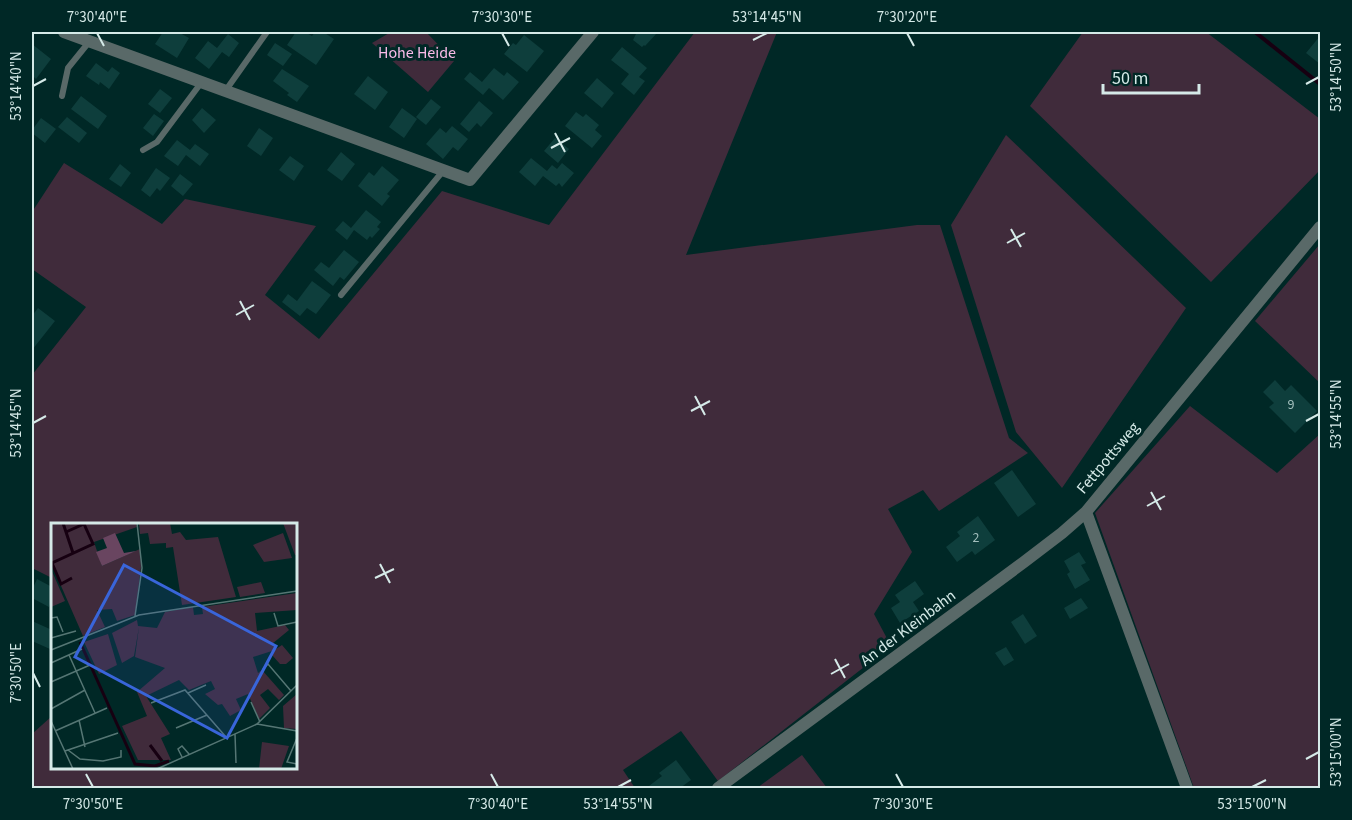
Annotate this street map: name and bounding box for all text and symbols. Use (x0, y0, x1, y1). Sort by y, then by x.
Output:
text: 7°30'40"E (67, 7, 127, 28)
text: 7°30'30"E (472, 7, 532, 28)
text: 53°14'45"N (732, 7, 802, 28)
text: 7°30'20"E (877, 7, 937, 28)
park label: Hohe Heide (378, 42, 456, 64)
text: 53°14'50"N (1326, 42, 1347, 112)
text: 53°14'40"N (6, 51, 27, 121)
scale bar (1103, 57, 1199, 95)
text: 50 m (1112, 66, 1148, 91)
text: 53°14'55"N (1326, 379, 1347, 449)
text: 53°14'45"N (6, 388, 27, 458)
house number: 9 (1288, 395, 1295, 415)
street label: Fettpottsweg (1071, 417, 1145, 499)
inset map (51, 523, 297, 769)
house number: 2 (973, 528, 980, 548)
street label: An der Kleinbahn (856, 585, 960, 671)
text: 7°30'50"E (6, 643, 27, 703)
text: 53°15'00"N (1326, 717, 1347, 787)
text: 7°30'50"E (63, 794, 123, 815)
text: 7°30'40"E (468, 794, 528, 815)
text: 53°14'55"N (583, 794, 653, 815)
text: 7°30'30"E (873, 794, 933, 815)
text: 53°15'00"N (1217, 794, 1287, 815)

